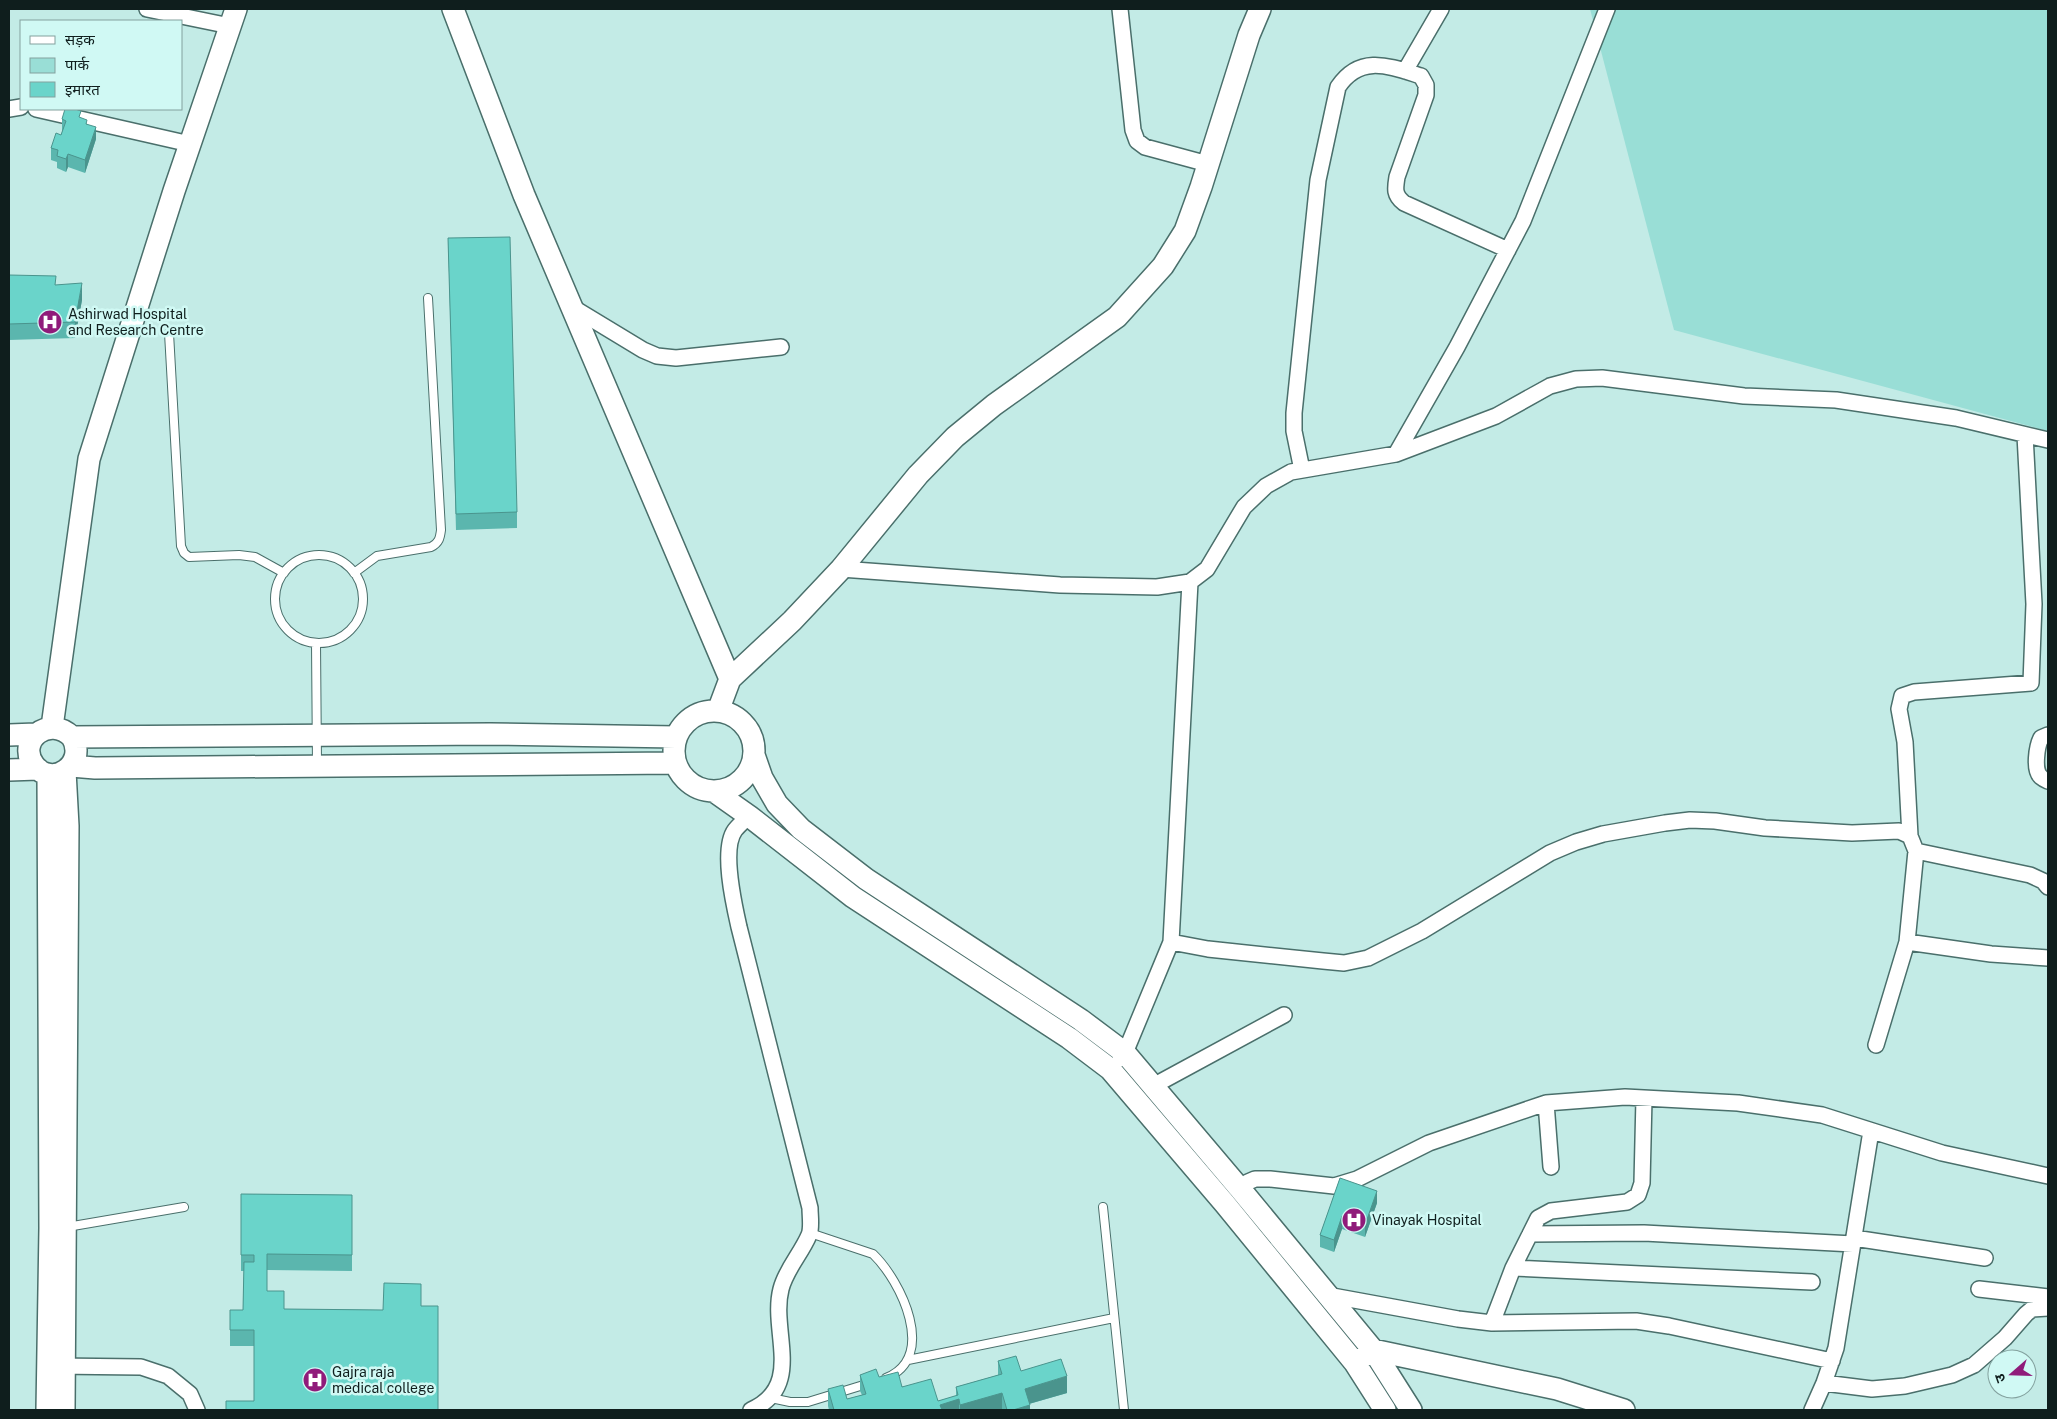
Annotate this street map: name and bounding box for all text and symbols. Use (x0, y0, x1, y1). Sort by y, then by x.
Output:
legend (20, 20, 182, 110)
text: सड़क (65, 31, 95, 48)
text: पार्क (65, 56, 89, 73)
text: इमारत (65, 81, 100, 98)
place label: Ashirwad Hospital and Research Centre (68, 306, 204, 338)
hospital icon: Ashirwad Hospital and Research Centre (37, 309, 63, 335)
hospital icon: Vinayak Hospital (1341, 1207, 1367, 1233)
place label: Vinayak Hospital (1372, 1212, 1482, 1228)
north arrow (1987, 1349, 2037, 1399)
place label: Gajra raja medical college (332, 1364, 434, 1396)
hospital icon: Gajra raja medical college (302, 1367, 328, 1393)
text: उ (1991, 1371, 2009, 1385)

